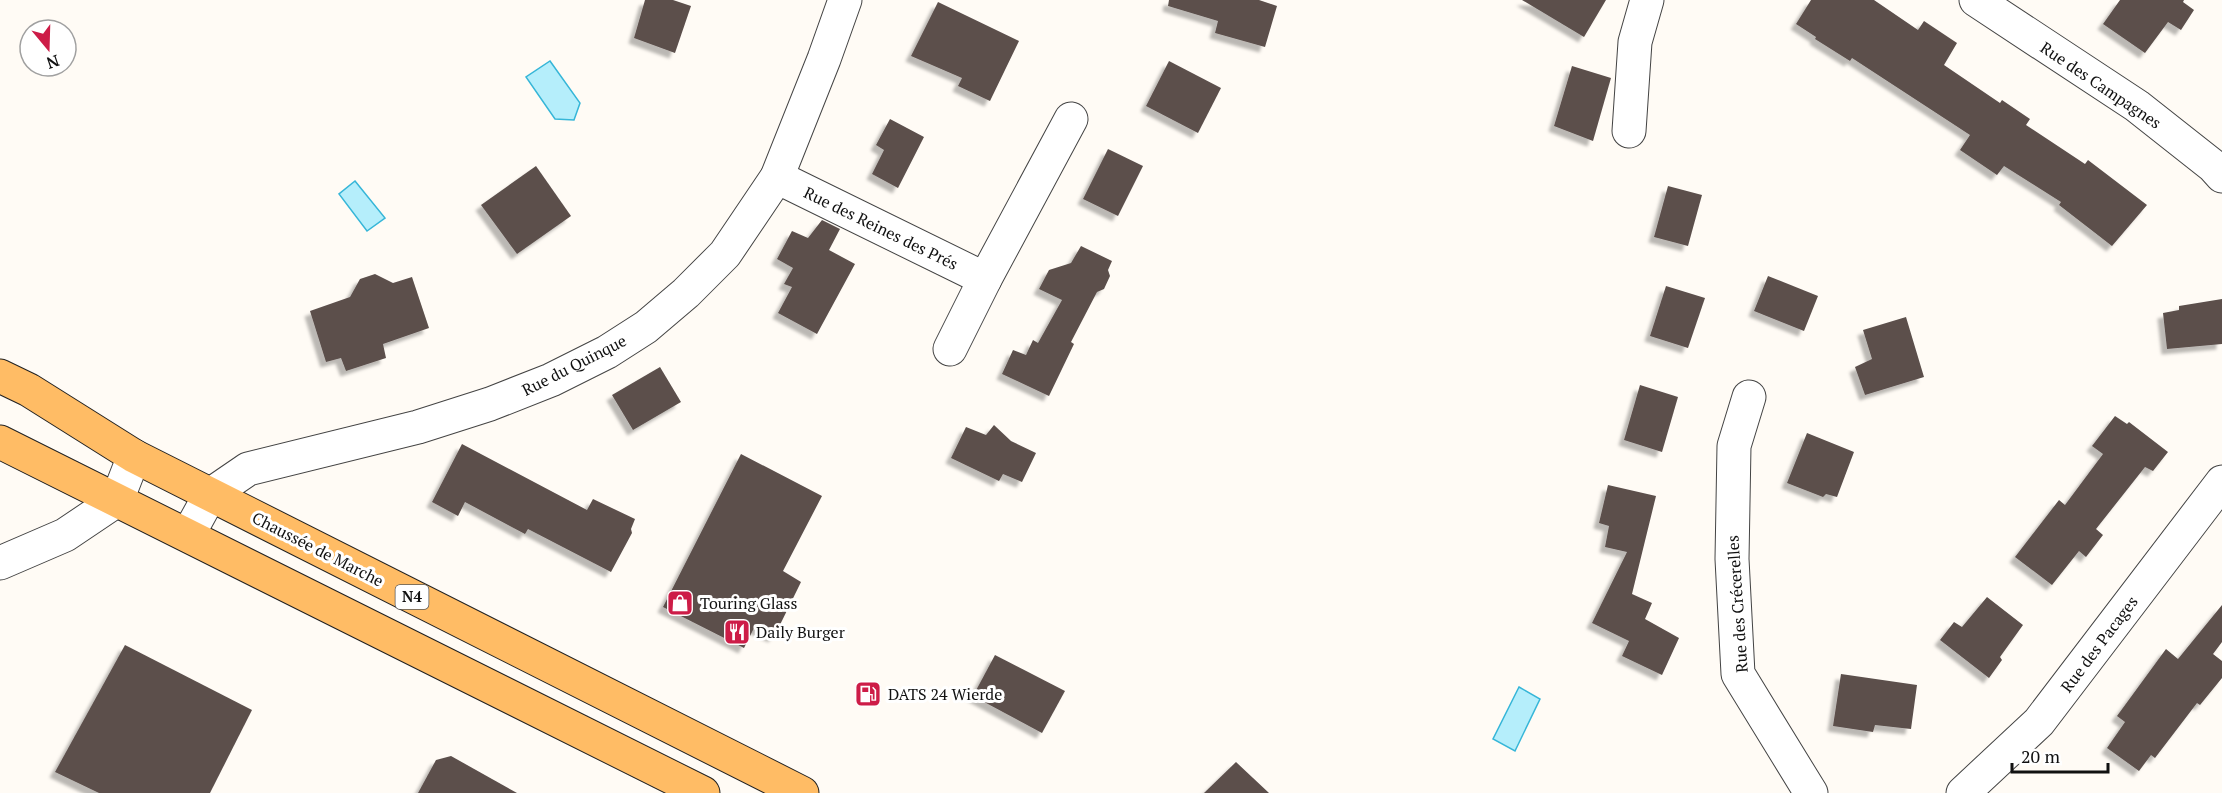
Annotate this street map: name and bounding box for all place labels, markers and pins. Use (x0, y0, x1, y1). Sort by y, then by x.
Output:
shop icon: Touring Glass (665, 588, 695, 618)
place label: Touring Glass (700, 592, 798, 614)
restaurant icon: Daily Burger (722, 617, 752, 647)
place label: Daily Burger (756, 621, 846, 643)
fuel station icon: DATS 24 Wierde (853, 679, 883, 709)
place label: DATS 24 Wierde (888, 683, 1002, 705)

